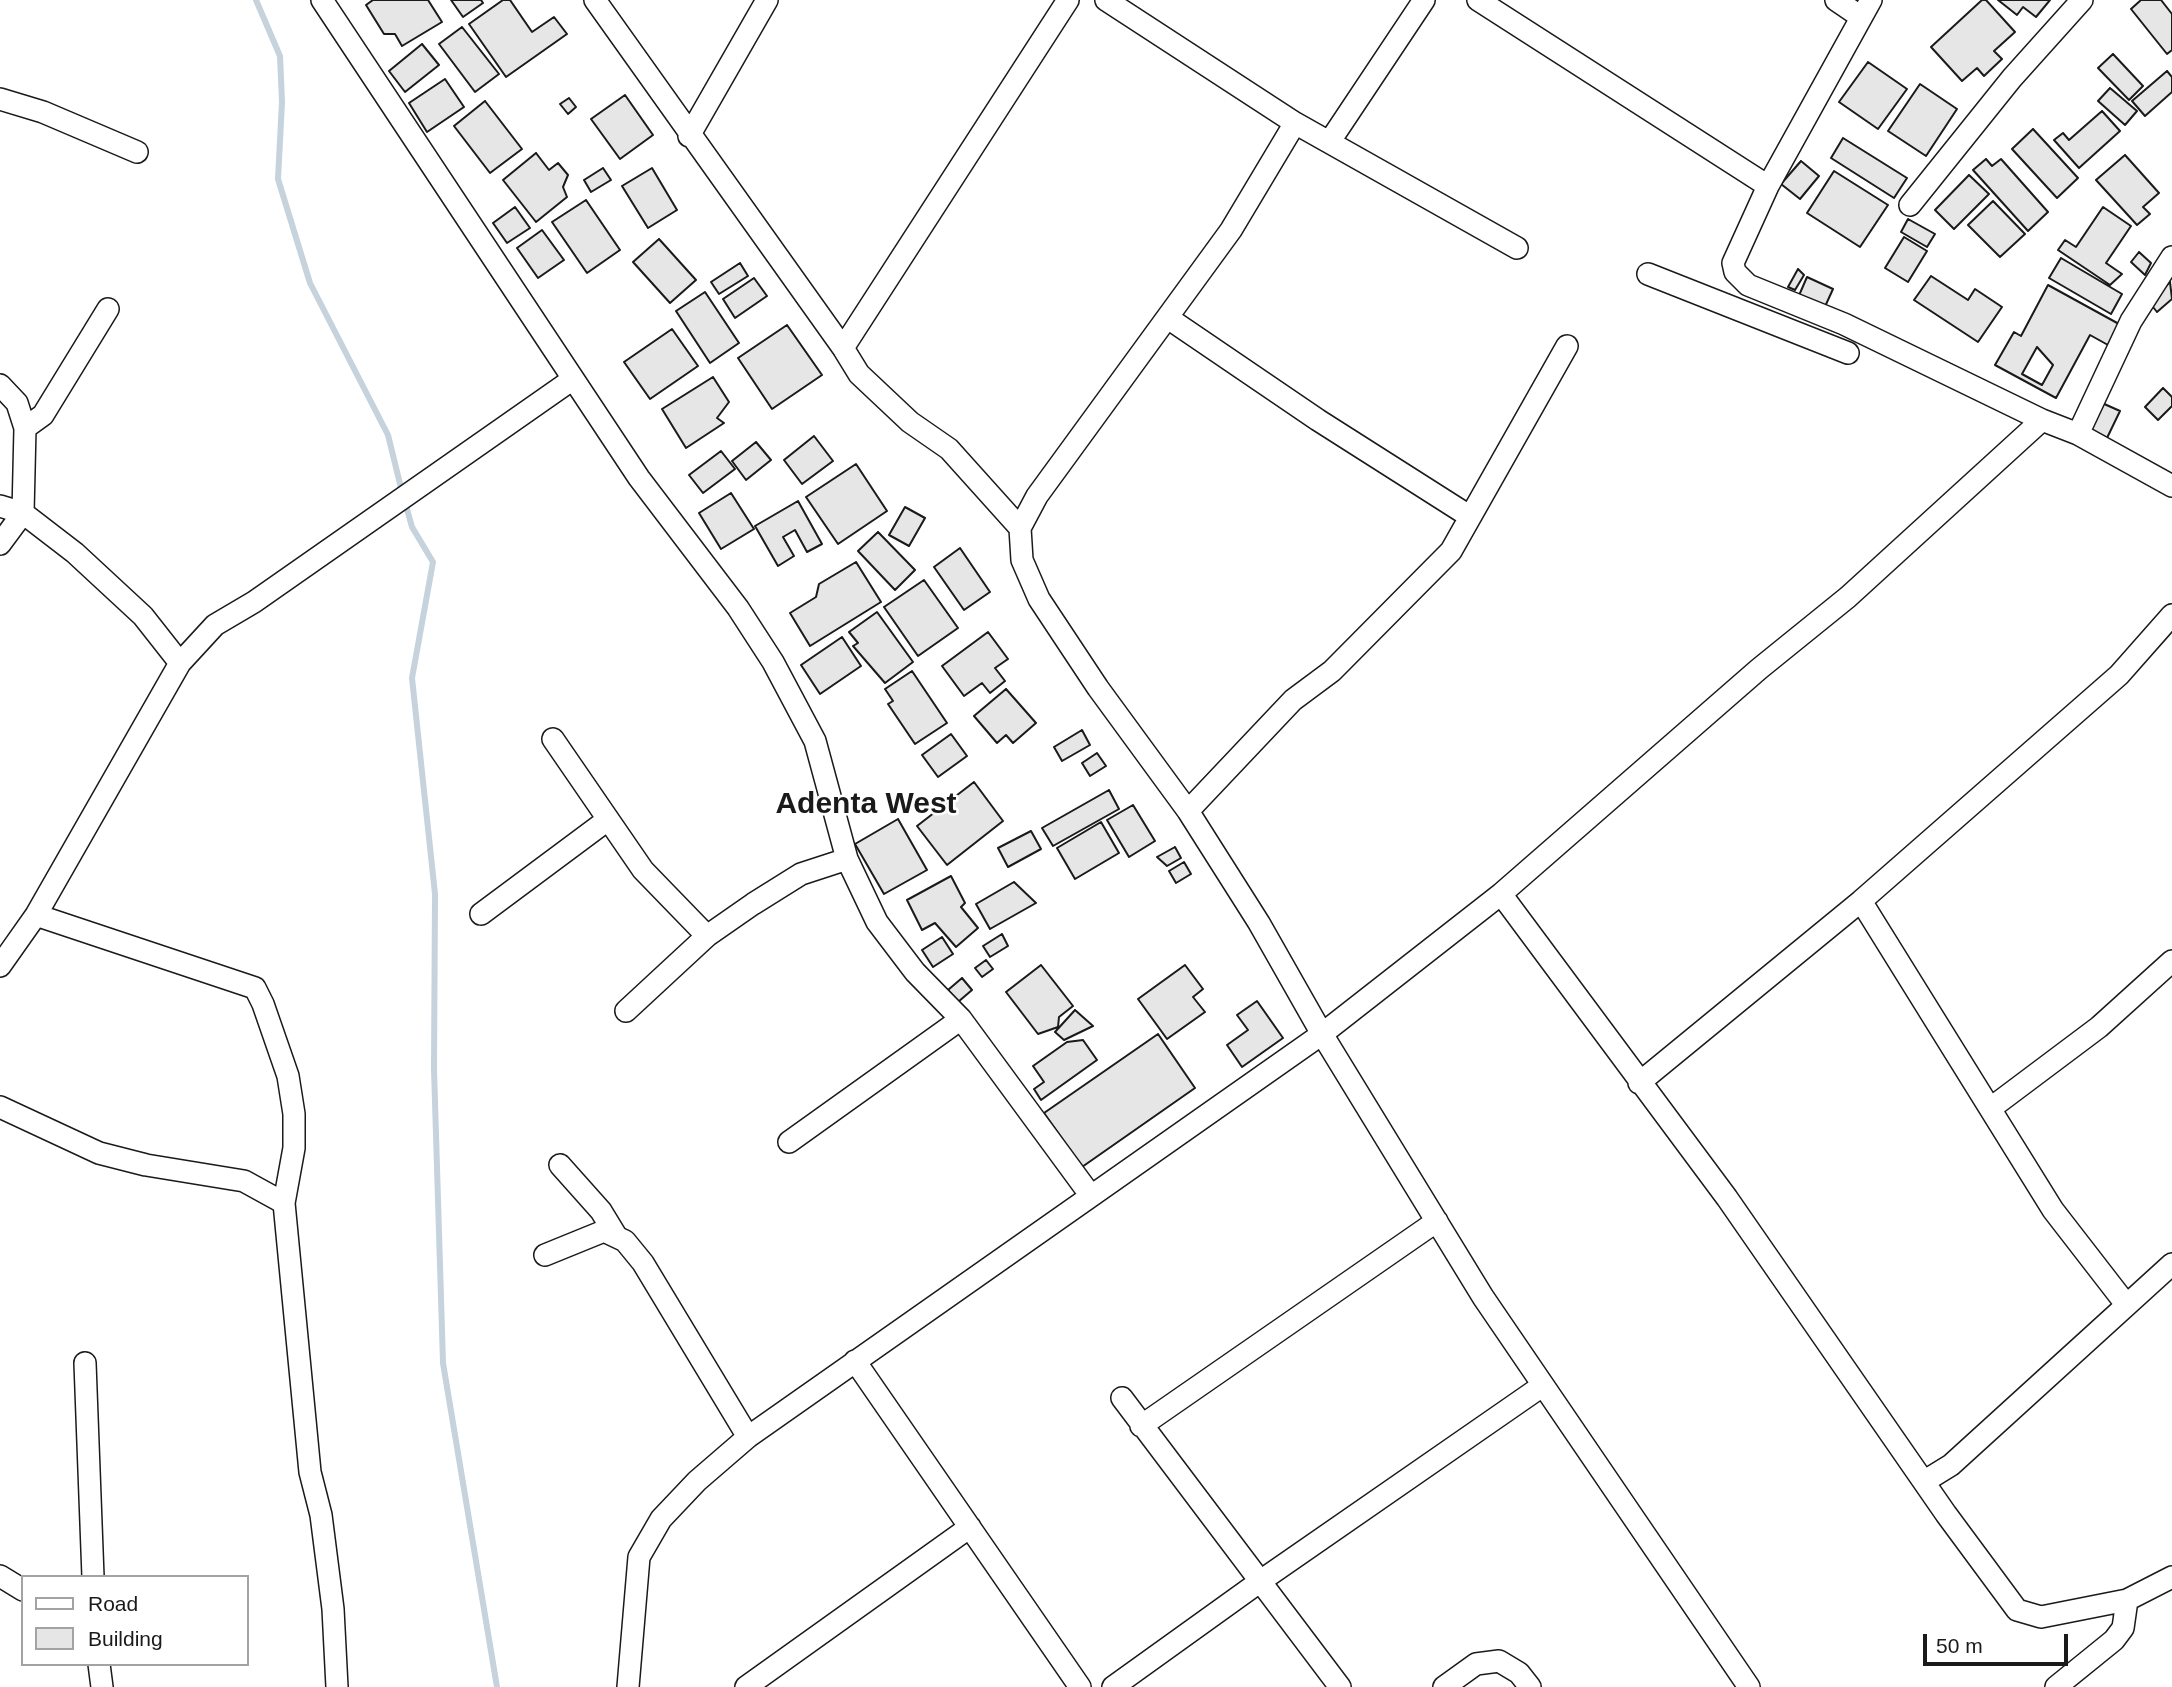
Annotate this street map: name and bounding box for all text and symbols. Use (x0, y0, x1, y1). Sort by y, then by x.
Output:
district label: Adenta West (775, 787, 957, 823)
legend (21, 1575, 248, 1666)
text: Road (88, 1592, 138, 1615)
scale bar (1927, 1620, 2072, 1664)
text: Building (88, 1627, 163, 1650)
text: 50 m (1936, 1634, 1983, 1657)

